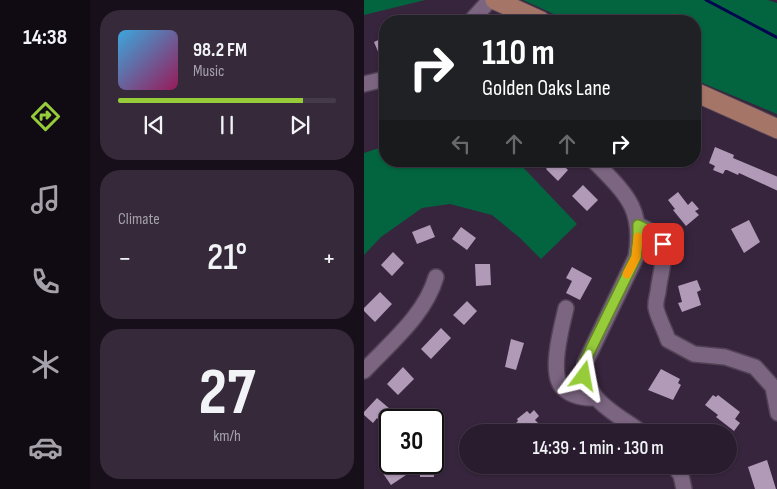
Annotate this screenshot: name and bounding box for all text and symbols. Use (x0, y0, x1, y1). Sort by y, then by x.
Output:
text: 14:38 (23, 24, 67, 51)
text: 110 m (482, 32, 555, 75)
icon: right (399, 35, 464, 100)
text: 98.2 FM (193, 39, 247, 62)
text: Music (193, 62, 224, 81)
text: Golden Oaks Lane (482, 75, 611, 102)
icon: directions (28, 99, 63, 134)
icon: previous (140, 111, 168, 139)
icon: pause (213, 111, 241, 139)
icon: next (286, 111, 314, 139)
icon: left (447, 130, 475, 158)
icon: ahead (500, 130, 528, 158)
icon: ahead (553, 130, 581, 158)
icon: right (606, 130, 634, 158)
icon: music (28, 182, 63, 217)
text: Climate (118, 210, 160, 229)
pin (642, 223, 684, 265)
icon: arrive (649, 230, 677, 258)
text: 21° (207, 235, 247, 280)
text: − (118, 242, 132, 275)
text: + (322, 242, 336, 275)
icon: phone (28, 264, 63, 299)
icon: climate (28, 347, 63, 382)
position arrow (557, 349, 609, 401)
text: 27 (199, 355, 255, 433)
speed limit sign: 30 (379, 409, 444, 474)
text: km/h (213, 427, 241, 446)
icon: car (28, 430, 63, 465)
text: 14:39 · 1 min · 130 m (532, 437, 664, 460)

